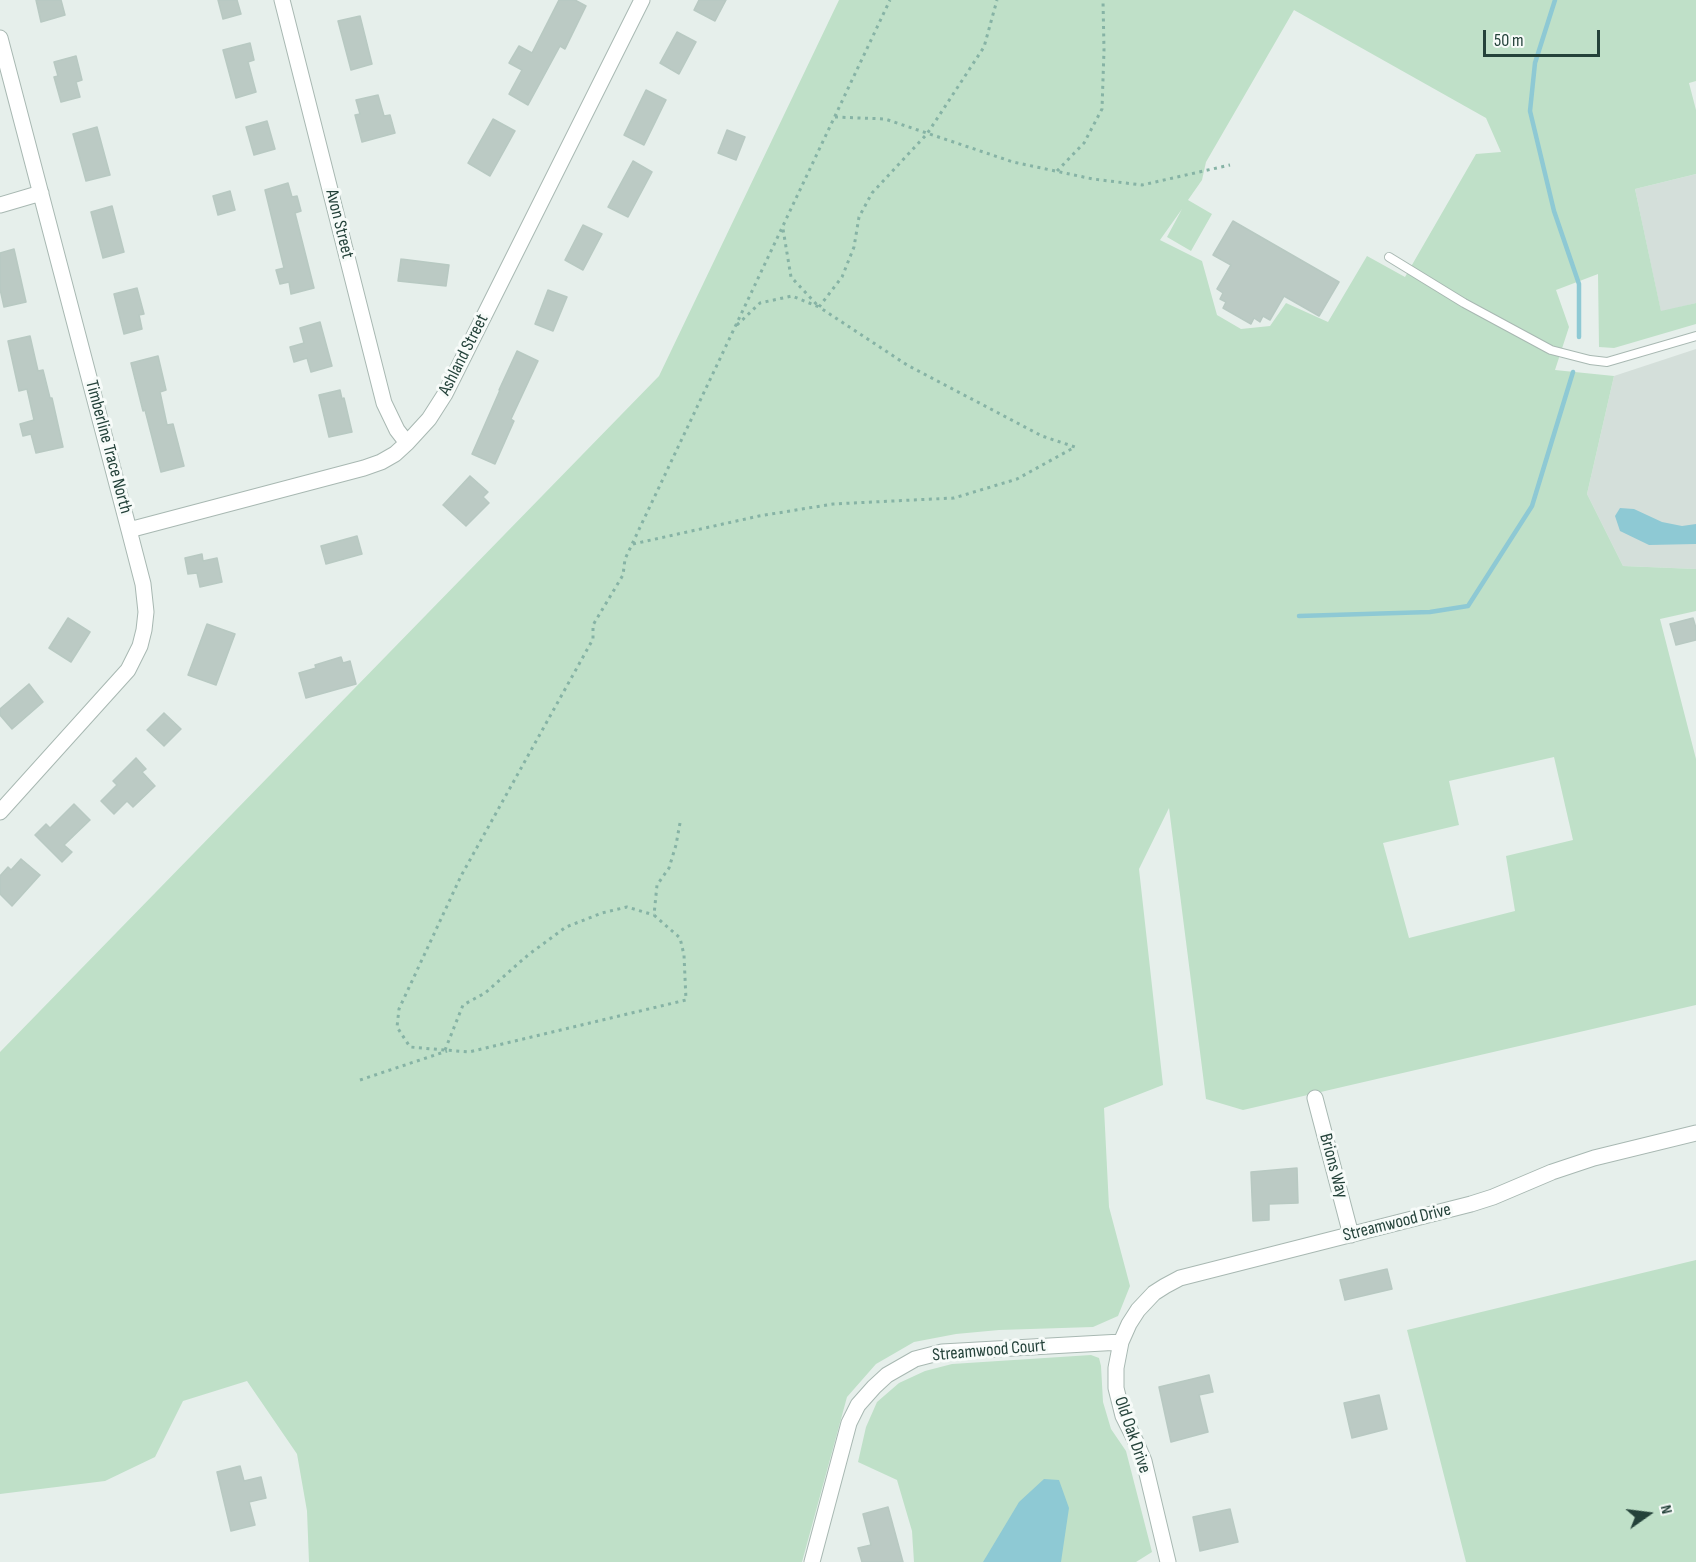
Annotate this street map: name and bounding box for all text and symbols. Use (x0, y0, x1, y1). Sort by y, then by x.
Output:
scale bar (1486, 18, 1603, 56)
text: 50 m (1494, 30, 1524, 51)
street label: Avon Street (320, 187, 358, 261)
street label: Ashland Street (434, 311, 494, 399)
street label: Timberline Trace North (80, 378, 136, 516)
street label: Brions Way (1314, 1131, 1352, 1201)
street label: Streamwood Drive (1341, 1199, 1453, 1247)
street label: Streamwood Court (931, 1335, 1047, 1367)
street label: Old Oak Drive (1109, 1394, 1155, 1476)
north arrow (1618, 1484, 1678, 1544)
text: N (1656, 1503, 1676, 1516)

